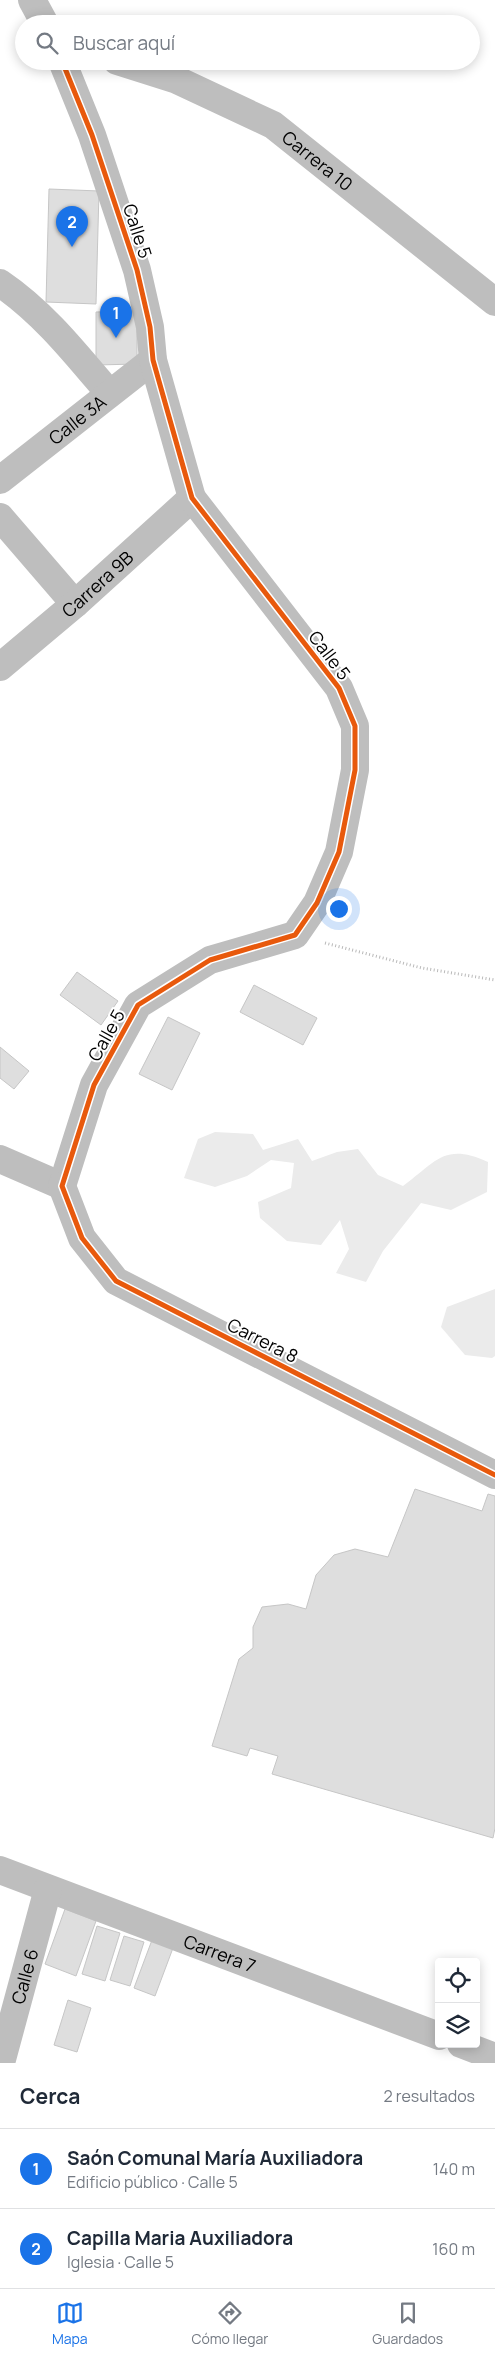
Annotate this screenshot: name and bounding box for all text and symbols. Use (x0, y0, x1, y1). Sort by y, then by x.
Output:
search box (15, 15, 480, 70)
icon: search (33, 29, 61, 57)
text: Buscar aquí (73, 30, 175, 56)
street label: Carrera 10 (277, 125, 358, 196)
street label: Calle 5 (118, 201, 158, 261)
pin: 2 (56, 206, 88, 247)
pin: 1 (100, 297, 132, 338)
street label: Calle 3A (43, 389, 111, 450)
street label: Carrera 9B (57, 545, 138, 622)
street label: Calle 5 (304, 625, 356, 685)
your location (326, 896, 352, 922)
street label: Calle 5 (82, 1005, 130, 1065)
street label: Carrera 8 (224, 1312, 302, 1368)
street label: Carrera 7 (180, 1929, 259, 1978)
street label: Calle 6 (6, 1946, 43, 2007)
map controls (435, 1958, 480, 2048)
button: locate (435, 1958, 480, 2003)
button: layers (435, 2003, 480, 2048)
text: Cerca (20, 2082, 80, 2110)
text: 2 resultados (384, 2085, 475, 2107)
text: Saón Comunal María Auxiliadora (67, 2145, 363, 2171)
text: 1 (32, 2158, 40, 2180)
text: 140 m (433, 2158, 475, 2180)
text: Edificio público · Calle 5 (67, 2171, 238, 2193)
text: Capilla Maria Auxiliadora (67, 2225, 293, 2251)
text: 2 (31, 2238, 41, 2260)
text: 160 m (432, 2238, 475, 2260)
text: Iglesia · Calle 5 (67, 2251, 174, 2273)
tab: Mapa (52, 2299, 88, 2348)
tab: Cómo llegar (191, 2299, 268, 2348)
tab: Guardados (372, 2299, 443, 2348)

